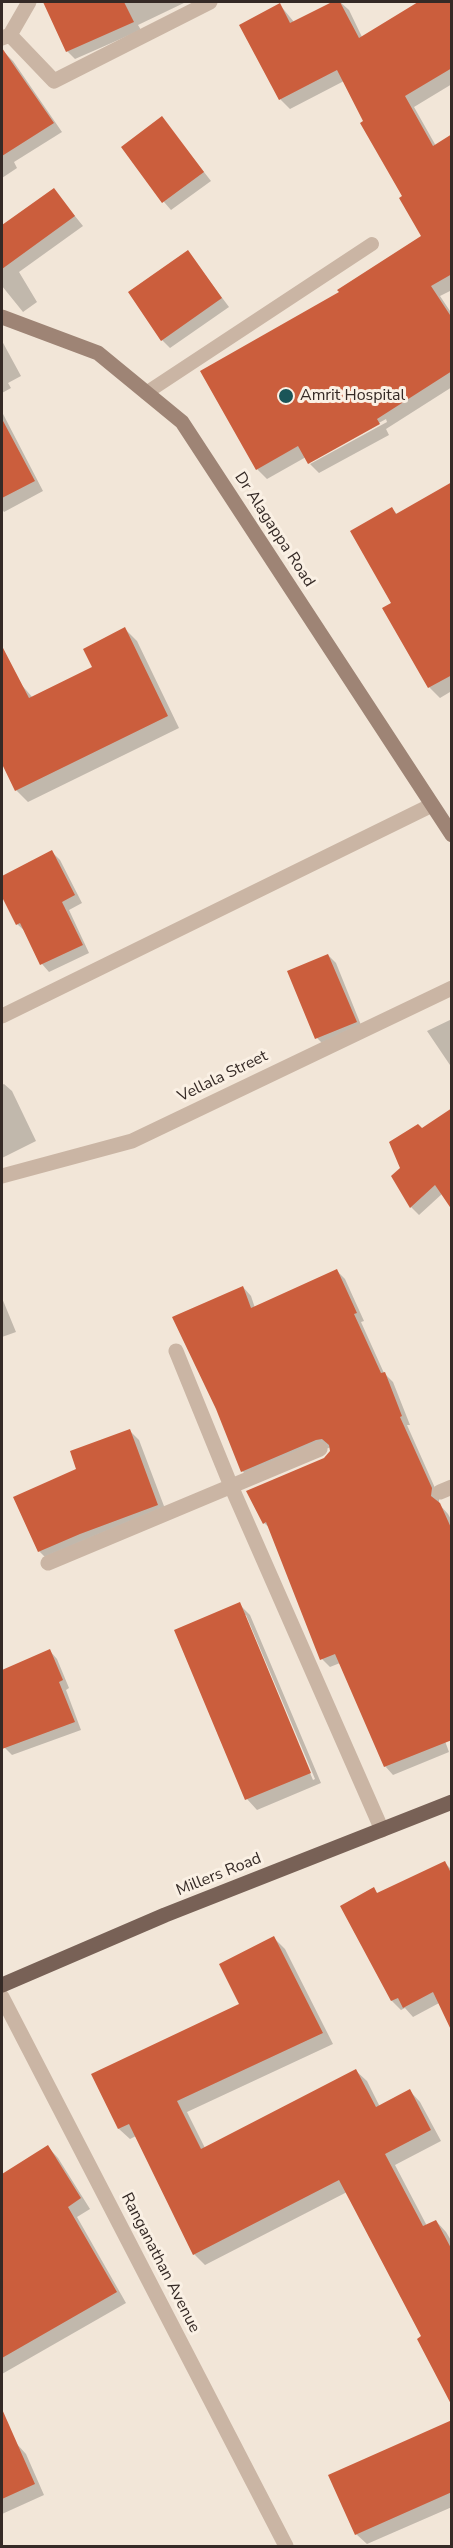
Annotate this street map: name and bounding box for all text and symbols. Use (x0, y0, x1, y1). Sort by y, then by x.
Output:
place label: Amrit Hospital (300, 386, 405, 406)
marker: Amrit Hospital (277, 387, 295, 405)
street label: Dr Alagappa Road (230, 469, 318, 591)
street label: Vellala Street (175, 1047, 271, 1107)
street label: Millers Road (174, 1849, 264, 1901)
street label: Ranganathan Avenue (116, 2190, 204, 2336)

